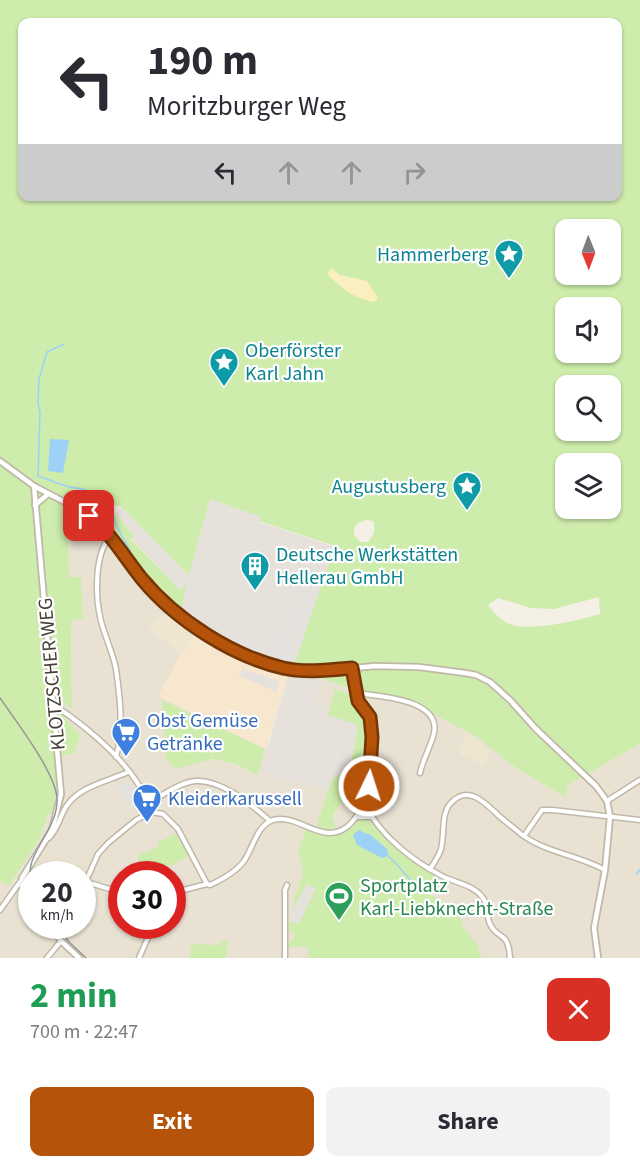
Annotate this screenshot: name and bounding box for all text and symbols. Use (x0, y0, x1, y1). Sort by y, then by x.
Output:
text: 190 m (147, 31, 258, 91)
icon: left (48, 42, 126, 120)
text: Moritzburger Weg (147, 87, 346, 126)
icon: left (209, 156, 242, 189)
icon: ahead (272, 156, 305, 189)
icon: ahead (335, 156, 368, 189)
icon: right (398, 156, 431, 189)
north arrow (555, 219, 621, 285)
map controls (555, 219, 621, 519)
place icon: Hammerberg (493, 238, 525, 280)
place label: Hammerberg (377, 241, 488, 269)
button: sound (555, 297, 621, 363)
place label: Oberförster Karl Jahn (245, 337, 341, 388)
place icon: Oberförster Karl Jahn (208, 346, 240, 388)
button: search (555, 375, 621, 441)
button: layers (555, 453, 621, 519)
place icon: Augustusberg (451, 470, 483, 512)
place label: Augustusberg (332, 473, 446, 501)
pin (63, 490, 114, 541)
icon: arrive (72, 499, 105, 532)
place label: Deutsche Werkstätten Hellerau GmbH (276, 541, 458, 592)
building icon: Deutsche Werkstätten Hellerau GmbH (239, 550, 271, 592)
street label: KLOTZSCHER WEG (31, 596, 73, 751)
place label: Obst Gemüse Getränke (147, 707, 258, 758)
supermarket icon: Obst Gemüse Getränke (110, 716, 142, 758)
position arrow (337, 754, 401, 818)
supermarket icon: Kleiderkarussell (131, 782, 163, 824)
place label: Kleiderkarussell (168, 785, 302, 813)
speed limit sign: 30 (108, 861, 186, 939)
text: 20 (41, 871, 73, 914)
place label: Sportplatz Karl-Liebknecht-Straße (360, 872, 553, 923)
sports icon: Sportplatz Karl-Liebknecht-Straße (323, 880, 355, 922)
text: km/h (40, 905, 74, 926)
text: 2 min (30, 970, 118, 1021)
button: close (547, 978, 610, 1041)
text: 700 m · 22:47 (30, 1018, 138, 1046)
button: Exit (30, 1087, 314, 1156)
button: Share (326, 1087, 610, 1156)

